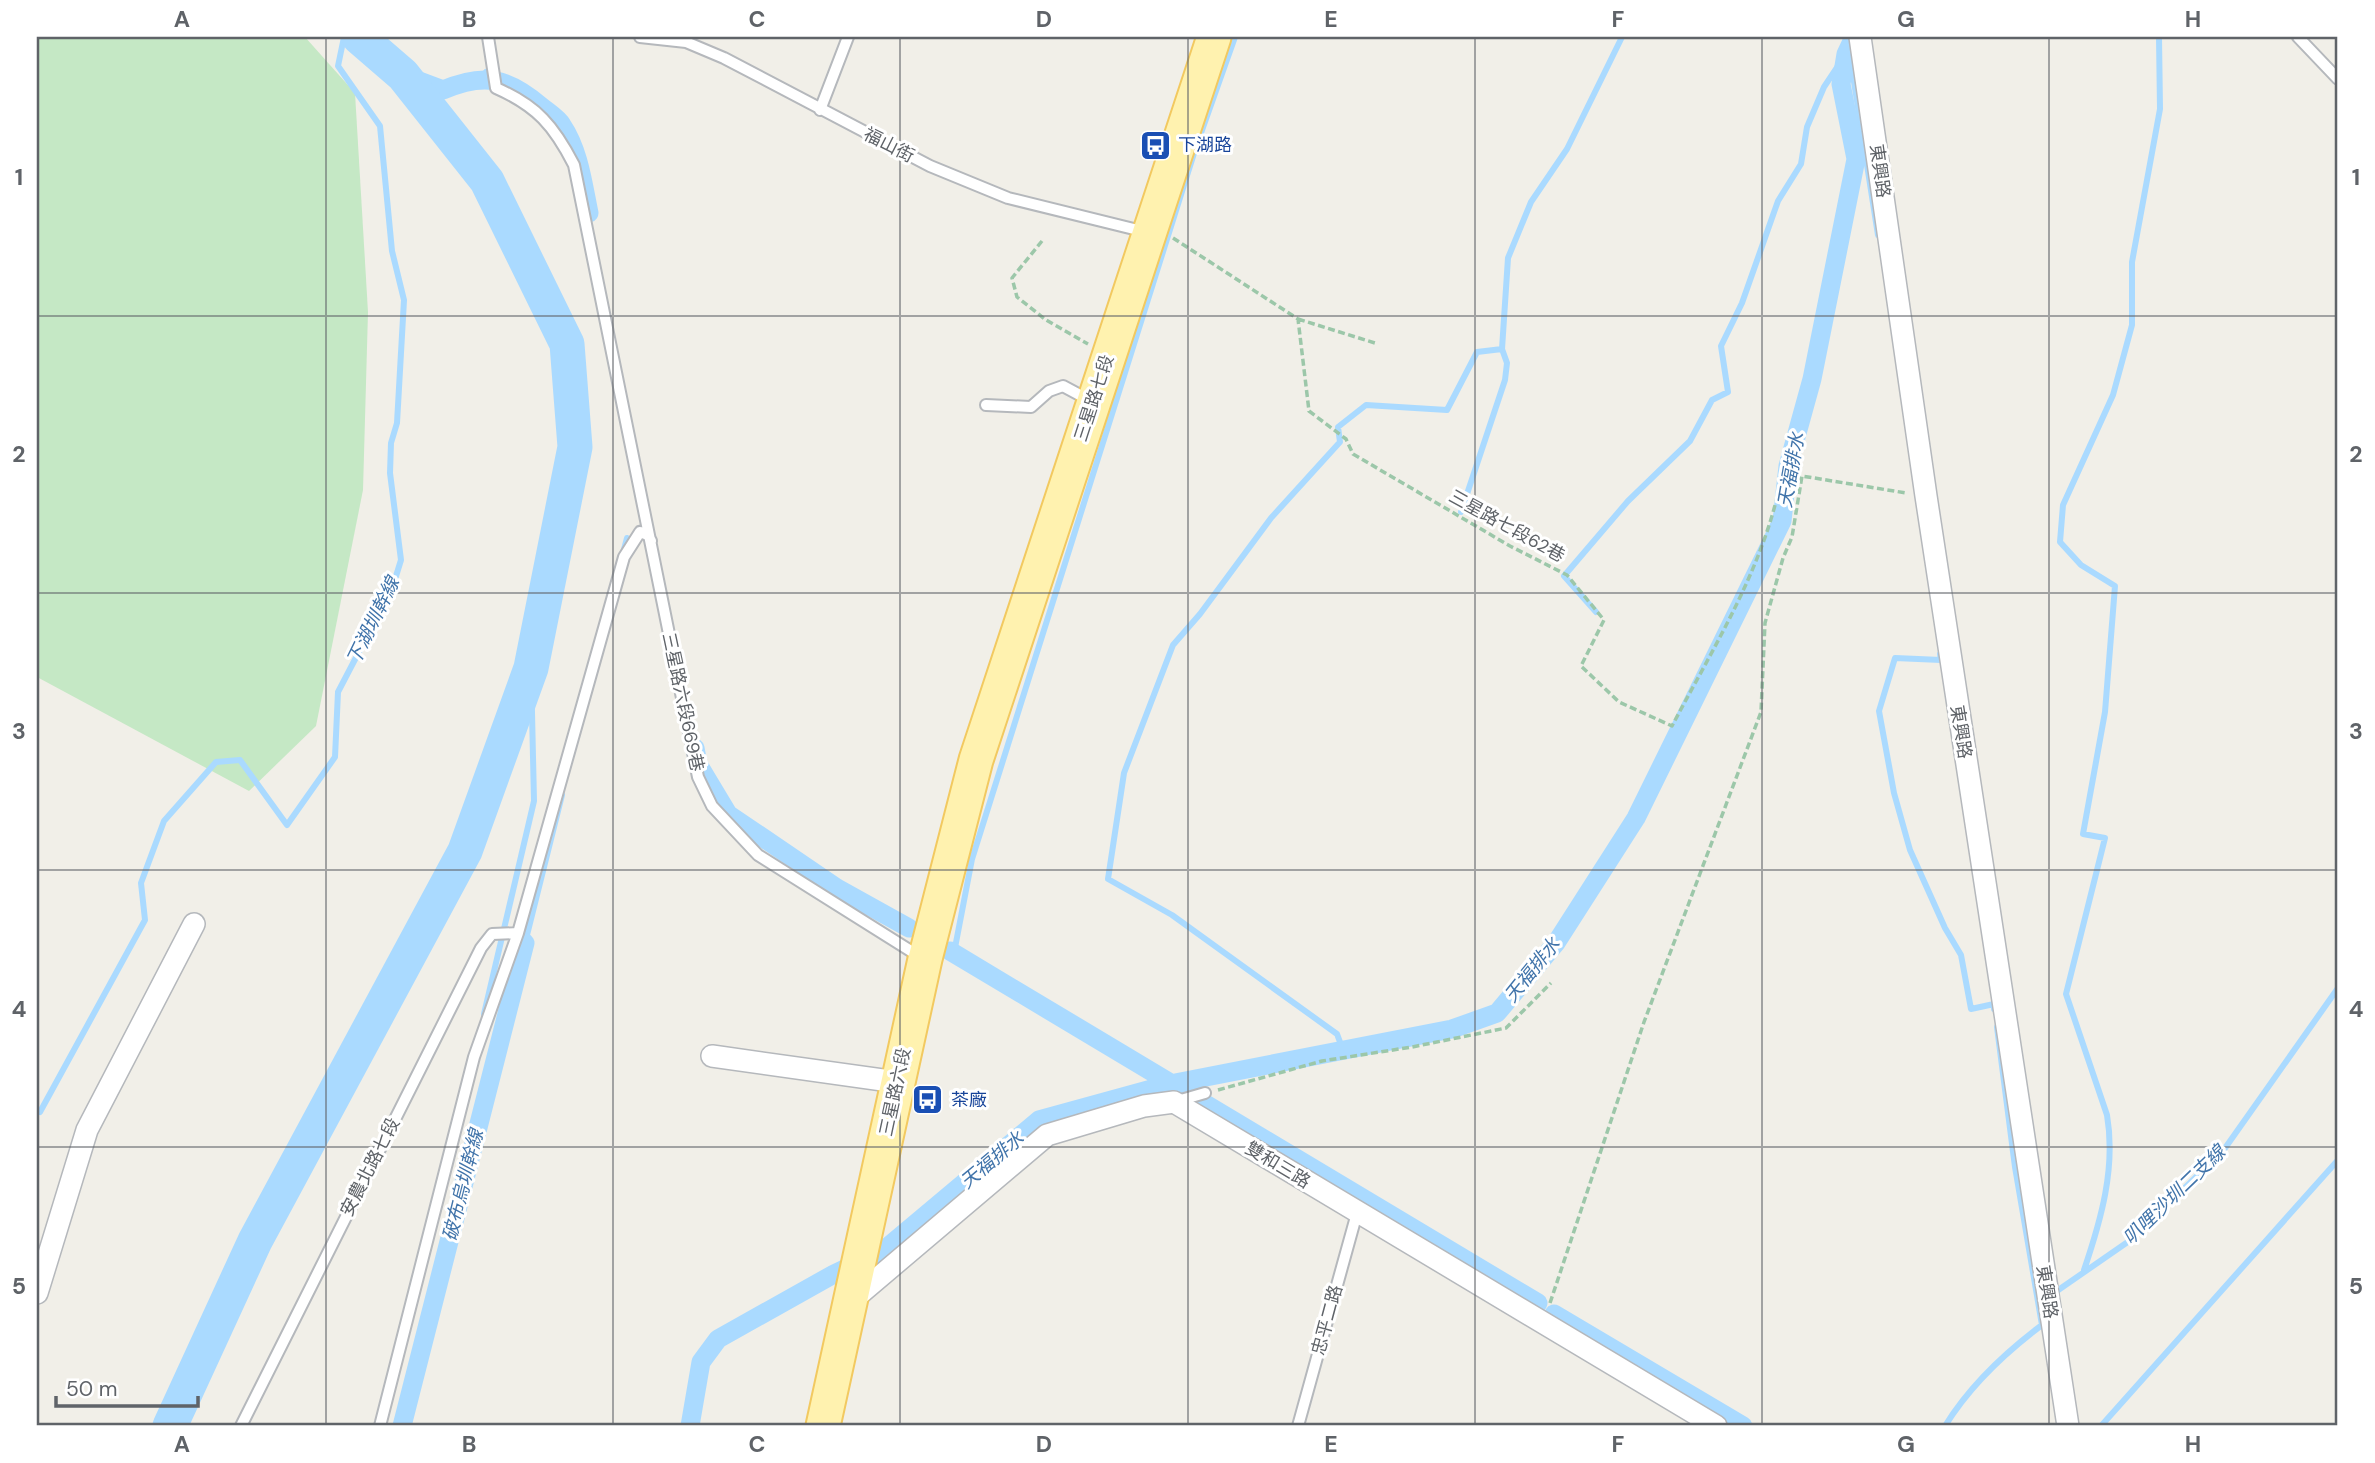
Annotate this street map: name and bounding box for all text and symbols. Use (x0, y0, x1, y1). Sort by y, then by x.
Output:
text: A (174, 4, 190, 34)
text: B (462, 4, 476, 34)
text: C (749, 4, 765, 34)
text: D (1036, 4, 1052, 34)
text: E (1324, 4, 1338, 34)
text: F (1612, 4, 1625, 34)
text: G (1897, 4, 1915, 34)
text: H (2185, 4, 2201, 34)
street label: 福山街 (859, 122, 919, 168)
bus stop icon: 下湖路 (1138, 128, 1172, 162)
place label: 下湖路 (1178, 133, 1232, 157)
street label: 東興路 (1864, 143, 1896, 199)
text: 1 (15, 162, 23, 192)
text: 1 (2352, 162, 2360, 192)
street label: 三星路七段 (1069, 351, 1119, 445)
water label: 天福排水 (1772, 429, 1810, 510)
text: 2 (12, 439, 26, 469)
text: 2 (2349, 439, 2363, 469)
street label: 三星路七段62巷 (1445, 484, 1569, 568)
water label: 下湖圳幹線 (341, 571, 406, 669)
street label: 三星路六段669巷 (657, 630, 709, 774)
street label: 東興路 (1945, 703, 1977, 761)
text: 3 (12, 716, 26, 746)
text: 3 (2349, 716, 2363, 746)
water label: 天福排水 (1498, 932, 1566, 1007)
text: 4 (12, 994, 27, 1024)
text: 4 (2349, 994, 2364, 1024)
street label: 三星路六段 (874, 1045, 916, 1139)
bus stop icon: 茶廠 (911, 1083, 945, 1117)
place label: 茶廠 (951, 1088, 987, 1112)
street label: 安農北路七段 (335, 1113, 405, 1221)
water label: 破布烏圳幹線 (437, 1125, 489, 1243)
water label: 天福排水 (955, 1125, 1030, 1194)
street label: 雙和三路 (1241, 1136, 1315, 1194)
water label: 叭哩沙圳二支線 (2117, 1138, 2232, 1250)
street label: 東興路 (2031, 1263, 2063, 1321)
text: 5 (12, 1271, 26, 1301)
text: 5 (2349, 1271, 2363, 1301)
street label: 忠平二路 (1306, 1282, 1348, 1358)
scale bar (56, 1365, 198, 1409)
text: 50 m (66, 1375, 117, 1403)
text: A (174, 1429, 190, 1459)
text: B (462, 1429, 476, 1459)
text: C (749, 1429, 765, 1459)
text: D (1036, 1429, 1052, 1459)
text: E (1324, 1429, 1338, 1459)
text: F (1612, 1429, 1625, 1459)
text: G (1897, 1429, 1915, 1459)
text: H (2185, 1429, 2201, 1459)

